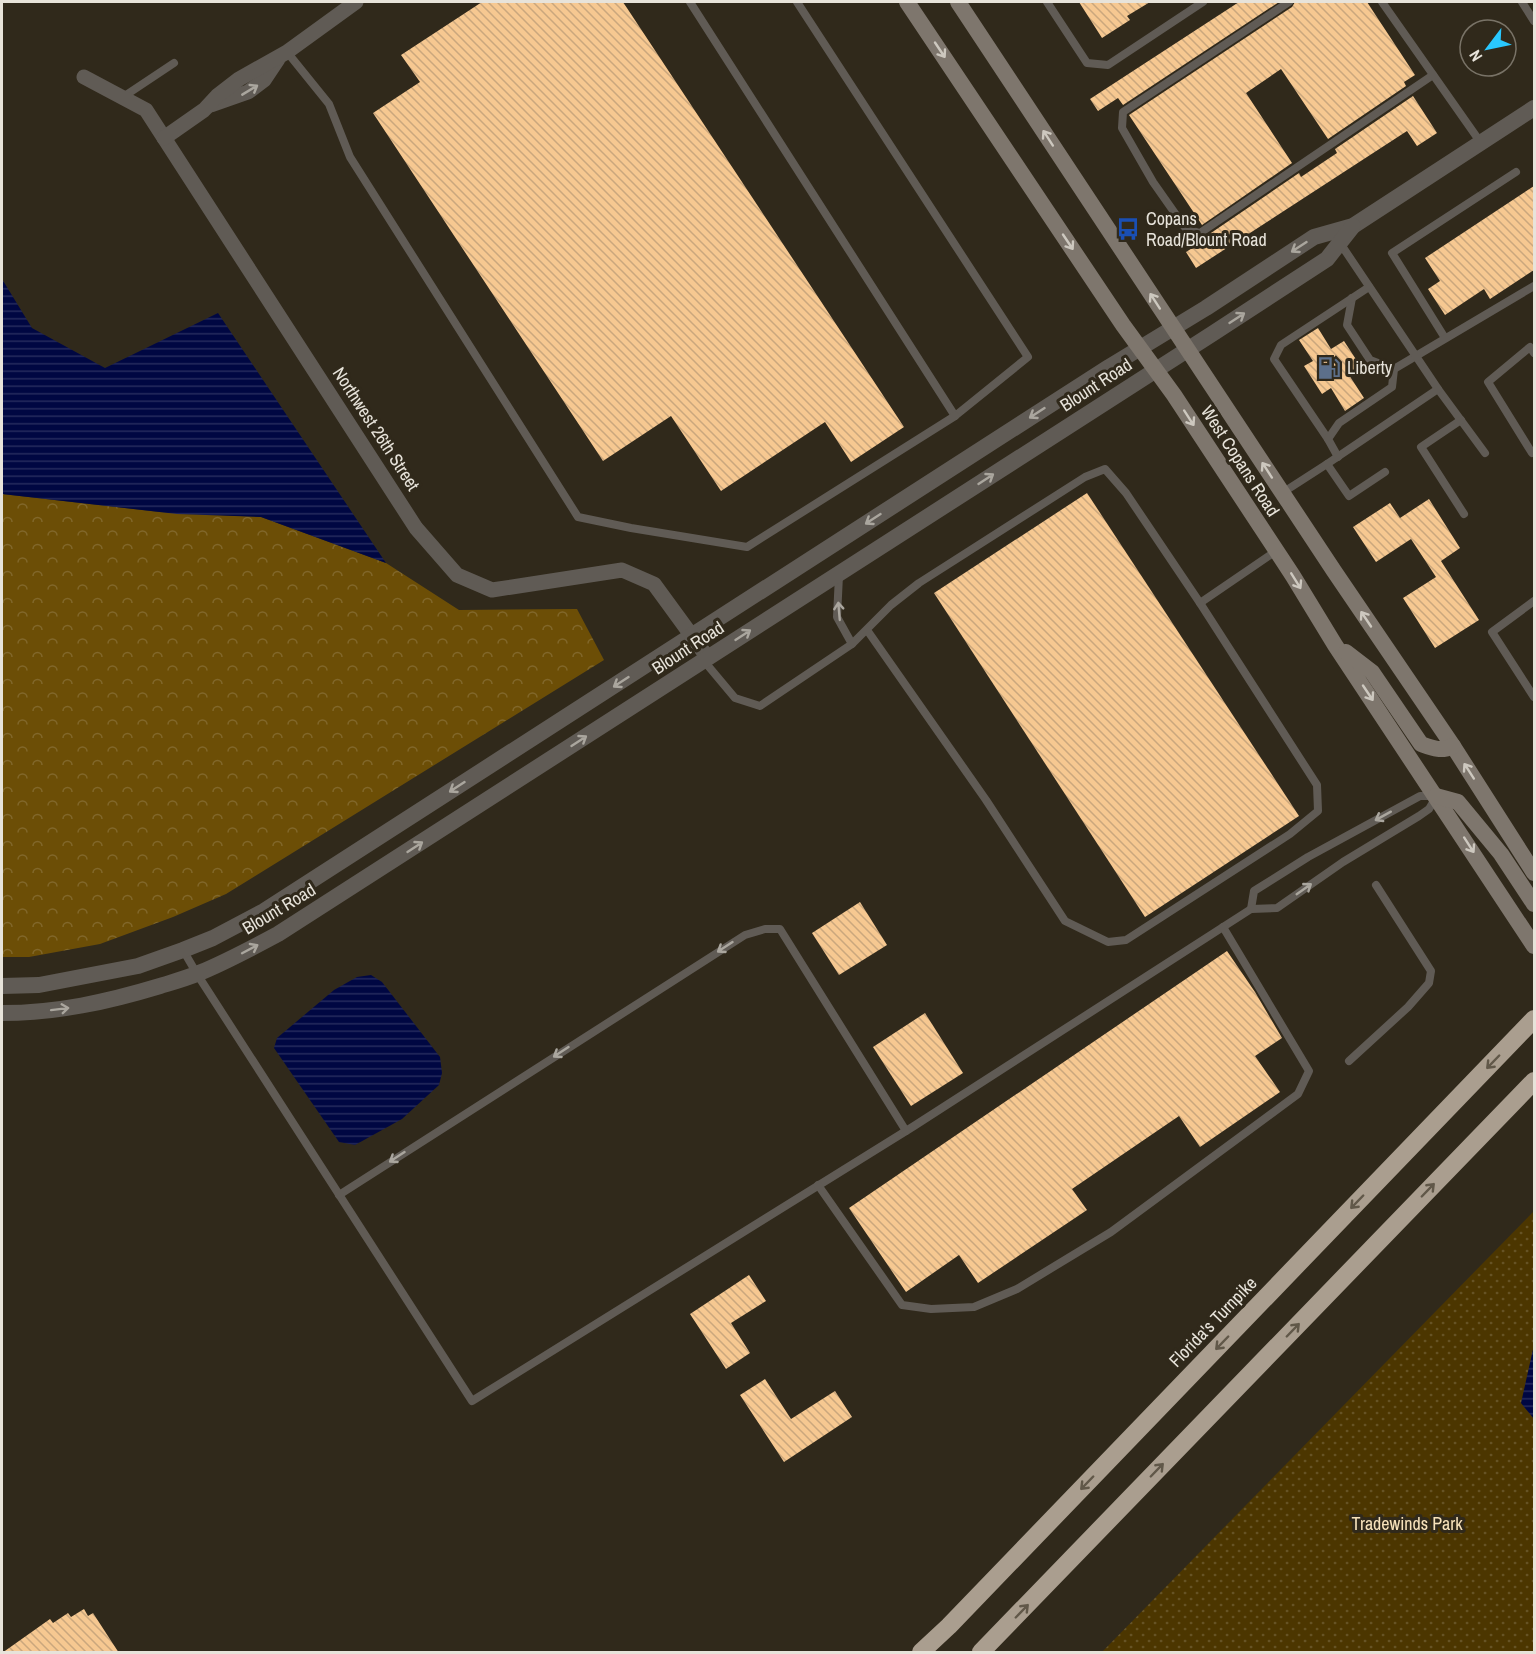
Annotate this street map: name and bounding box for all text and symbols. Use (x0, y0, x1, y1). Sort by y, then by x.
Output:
north arrow (1458, 18, 1518, 78)
one-way arrow (934, 41, 946, 58)
text: N (1463, 46, 1487, 66)
one-way arrow (241, 83, 258, 95)
one-way arrow (1042, 130, 1054, 147)
place label: Copans Road/Blount Road (1146, 206, 1267, 252)
bus stop icon: Copans Road/Blount Road (1115, 216, 1141, 242)
one-way arrow (1062, 233, 1074, 250)
one-way arrow (1291, 240, 1308, 253)
one-way arrow (1149, 293, 1161, 310)
one-way arrow (1228, 312, 1244, 324)
street label: Blount Road (1055, 352, 1137, 417)
fuel station icon: Liberty (1316, 355, 1342, 381)
place label: Liberty (1347, 355, 1393, 380)
street label: Northwest 26th Street (327, 362, 426, 495)
street label: West Copans Road (1195, 400, 1286, 521)
one-way arrow (1029, 408, 1046, 420)
one-way arrow (1183, 410, 1195, 426)
one-way arrow (1261, 462, 1273, 479)
one-way arrow (977, 473, 994, 485)
one-way arrow (865, 513, 882, 525)
one-way arrow (1290, 572, 1302, 589)
one-way arrow (833, 602, 844, 621)
one-way arrow (1360, 611, 1372, 628)
street label: Blount Road (647, 615, 729, 680)
one-way arrow (734, 629, 751, 641)
one-way arrow (613, 676, 630, 688)
one-way arrow (1362, 685, 1374, 701)
one-way arrow (571, 735, 587, 747)
one-way arrow (1462, 762, 1475, 779)
one-way arrow (449, 782, 466, 794)
one-way arrow (1375, 810, 1392, 822)
one-way arrow (1462, 837, 1475, 854)
one-way arrow (407, 840, 424, 853)
street label: Blount Road (237, 877, 320, 940)
one-way arrow (1295, 883, 1312, 895)
one-way arrow (718, 941, 734, 953)
one-way arrow (240, 943, 258, 954)
one-way arrow (49, 1003, 69, 1014)
one-way arrow (553, 1047, 570, 1059)
one-way arrow (1486, 1054, 1500, 1069)
one-way arrow (389, 1152, 406, 1164)
one-way arrow (1421, 1183, 1436, 1198)
one-way arrow (1350, 1195, 1365, 1210)
street label: Florida's Turnpike (1163, 1271, 1262, 1372)
one-way arrow (1285, 1323, 1300, 1338)
one-way arrow (1215, 1335, 1229, 1350)
one-way arrow (1150, 1463, 1164, 1478)
one-way arrow (1079, 1476, 1094, 1491)
park label: Tradewinds Park (1351, 1511, 1463, 1536)
one-way arrow (1014, 1603, 1029, 1618)

